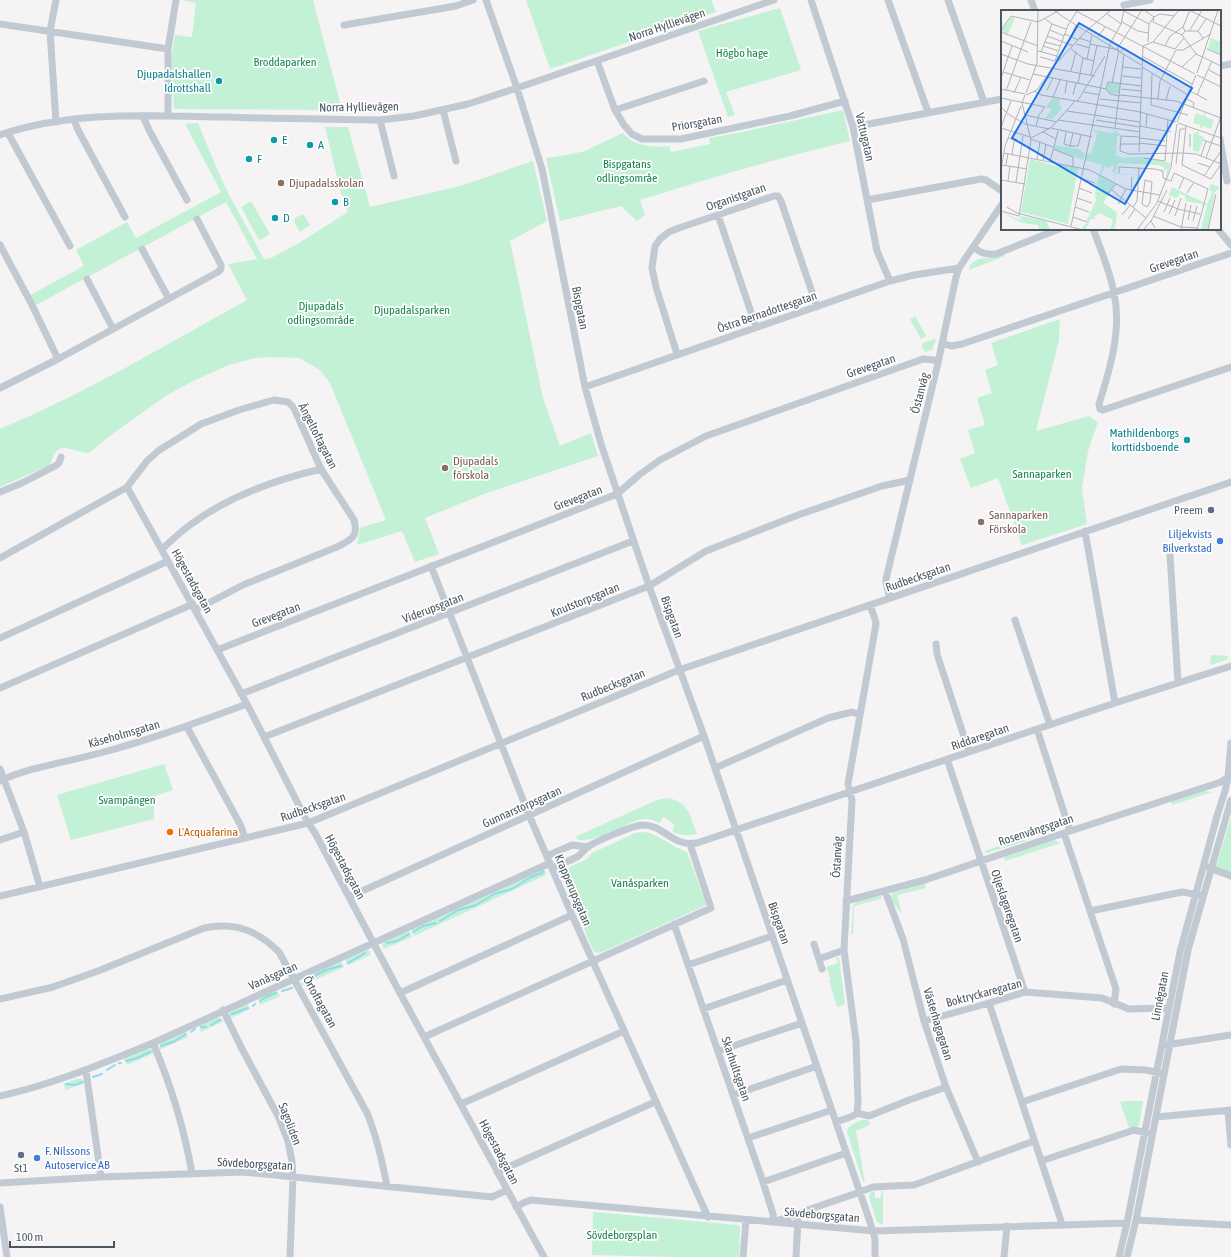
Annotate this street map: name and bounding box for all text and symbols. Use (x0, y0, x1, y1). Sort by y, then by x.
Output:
street label: Norra Hyllievägen (627, 5, 707, 45)
inset map (1001, 10, 1221, 230)
park label: Högbo hage (716, 46, 768, 60)
park label: Broddaparken (254, 55, 316, 69)
place label: Djupadalshallen Idrottshall (137, 67, 212, 95)
marker: Djupadalshallen Idrottshall (214, 76, 224, 86)
street label: Norra Hyllievägen (319, 99, 399, 115)
street label: Vattugatan (853, 111, 877, 163)
street label: Priorsgatan (671, 112, 723, 134)
place label: E (282, 133, 287, 147)
marker: E (269, 135, 279, 145)
place label: A (318, 138, 324, 152)
marker: A (305, 140, 315, 150)
place label: F (257, 152, 262, 166)
marker: F (244, 154, 254, 164)
park label: Bispgatans odlingsområe (596, 157, 658, 185)
place label: Djupadalsskolan (289, 176, 364, 190)
marker: Djupadalsskolan (276, 178, 286, 188)
street label: Organistgatan (704, 180, 768, 214)
place label: B (343, 195, 349, 209)
marker: B (330, 197, 340, 207)
place label: D (283, 211, 290, 225)
marker: D (270, 213, 280, 223)
street label: Grevegatan (1148, 246, 1200, 276)
street label: Bispgatan (569, 285, 591, 331)
street label: Östra Bernadottesgatan (715, 288, 819, 336)
park label: Djupadals odlingsområde (288, 299, 354, 327)
park label: Djupadalsparken (374, 303, 450, 317)
street label: Grevegatan (845, 351, 897, 381)
street label: Östanväg (908, 370, 932, 415)
street label: Ängeltoftagatan (295, 401, 341, 471)
place label: Mathildenborgs korttidsboende (1109, 426, 1179, 454)
marker: Mathildenborgs korttidsboende (1182, 435, 1192, 445)
place label: Djupadals förskola (453, 454, 498, 482)
marker: Djupadals förskola (440, 463, 450, 473)
park label: Sannaparken (1013, 467, 1071, 481)
street label: Grevegatan (552, 482, 604, 514)
place label: Preem (1174, 503, 1203, 517)
marker: Preem (1206, 505, 1216, 515)
place label: Sannaparken Förskola (989, 508, 1048, 536)
marker: Sannaparken Förskola (976, 517, 986, 527)
place label: Liljekvists Bilverkstad (1162, 527, 1212, 555)
marker: Liljekvists Bilverkstad (1215, 536, 1225, 546)
street label: Högestadsgatan (169, 546, 215, 616)
street label: Rudbecksgatan (884, 559, 952, 595)
street label: Knutstorpsgatan (549, 580, 621, 620)
street label: Viderupsgatan (400, 590, 466, 626)
street label: Bispgatan (658, 594, 686, 640)
street label: Grevegatan (250, 599, 302, 631)
street label: Rudbecksgatan (579, 666, 647, 704)
street label: Kåseholmsgatan (87, 717, 161, 751)
street label: Riddaregatan (949, 721, 1011, 753)
street label: Gunnarstorpsgatan (480, 783, 564, 831)
street label: Rudbecksgatan (279, 789, 347, 825)
park label: Svampängen (98, 793, 156, 807)
street label: Rosenvångsgatan (997, 811, 1075, 849)
place label: L'Acquafarina (178, 825, 238, 839)
marker: L'Acquafarina (165, 827, 175, 837)
street label: Högestadsgatan (322, 832, 368, 902)
street label: Östanväg (829, 835, 845, 878)
street label: Krapperupsgatan (552, 852, 594, 928)
street label: Oljeslagaregatan (988, 868, 1026, 944)
park label: Vanåsparken (611, 876, 669, 890)
street label: Bispgatan (765, 900, 793, 946)
street label: Vanåsgatan (246, 959, 300, 993)
street label: Linnégatan (1148, 970, 1172, 1022)
street label: Örtoftagatan (300, 974, 340, 1030)
street label: Boktryckaregatan (944, 976, 1024, 1010)
street label: Västerhagagatan (920, 986, 956, 1062)
street label: Skarhultsgatan (718, 1035, 754, 1103)
street label: Sagoliden (276, 1101, 304, 1147)
street label: Högestadsgatan (476, 1117, 522, 1187)
place label: F. Nilssons Autoservice AB (45, 1144, 110, 1172)
marker: St1 (16, 1150, 26, 1160)
marker: F. Nilssons Autoservice AB (32, 1153, 42, 1163)
street label: Sövdeborgsgatan (217, 1155, 293, 1173)
place label: St1 (14, 1161, 28, 1175)
street label: Sövdeborgsgatan (784, 1205, 860, 1225)
scale bar (10, 1223, 114, 1249)
park label: Sövdeborgsplan (587, 1228, 657, 1242)
text: 100 m (16, 1230, 43, 1244)

